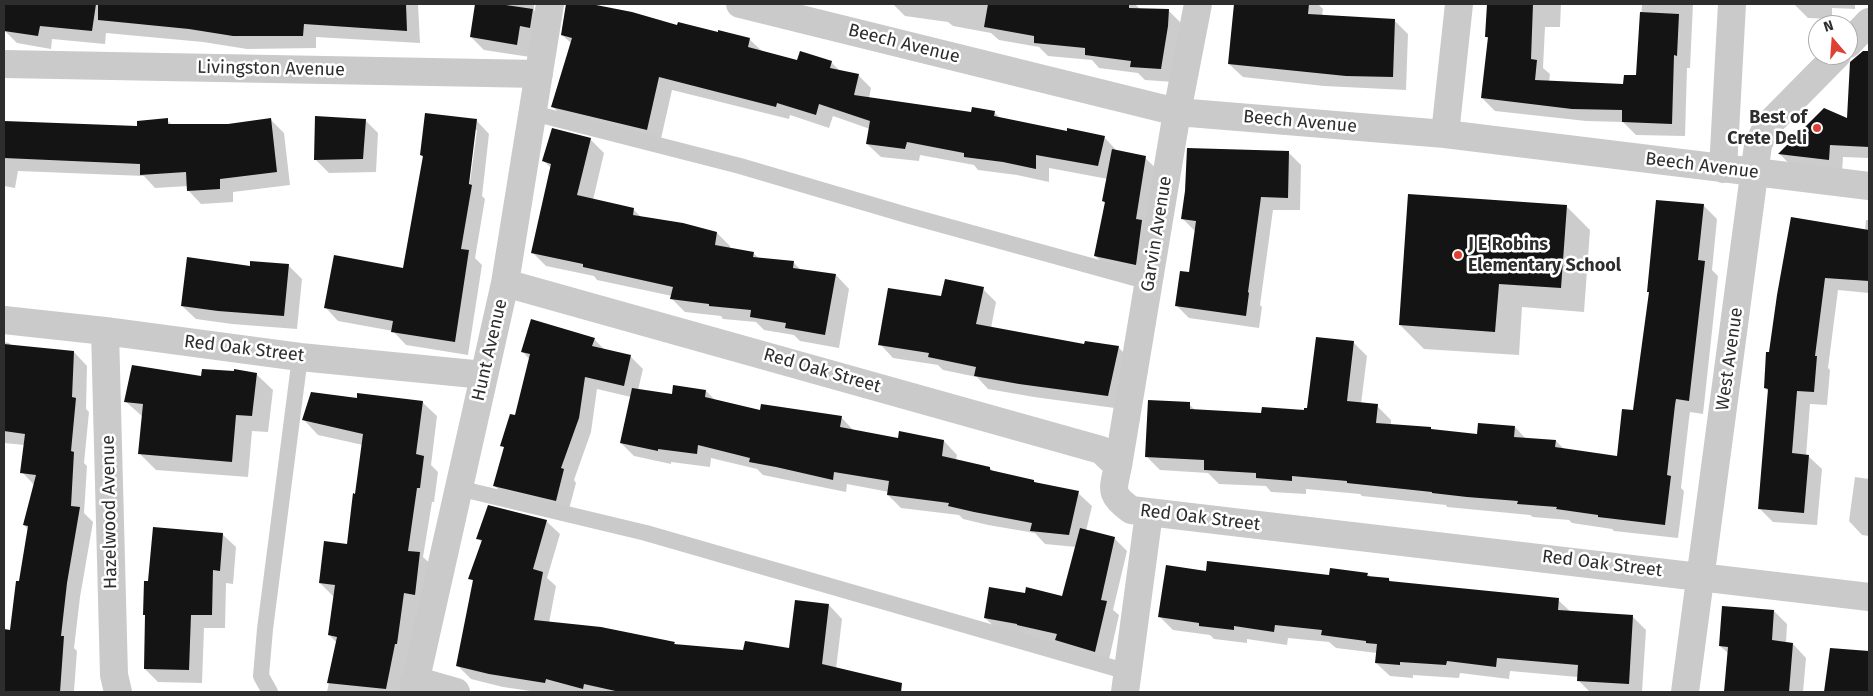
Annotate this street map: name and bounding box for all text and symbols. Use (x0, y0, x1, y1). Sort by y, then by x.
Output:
north arrow (1808, 15, 1858, 65)
text: N (1821, 17, 1836, 36)
street label: Beech Avenue (846, 20, 962, 68)
street label: Livingston Avenue (197, 57, 345, 81)
street label: Beech Avenue (1242, 106, 1358, 138)
place label: Best of Crete Deli (1727, 107, 1807, 150)
marker: Best of Crete Deli (1811, 122, 1823, 134)
street label: Beech Avenue (1644, 148, 1760, 184)
street label: Garvin Avenue (1137, 174, 1177, 294)
place label: J E Robins Elementary School (1468, 234, 1621, 276)
marker: J E Robins Elementary School (1452, 249, 1464, 261)
street label: Hunt Avenue (468, 297, 512, 403)
street label: West Avenue (1712, 306, 1748, 412)
street label: Red Oak Street (183, 331, 305, 367)
street label: Red Oak Street (761, 344, 883, 398)
street label: Hazelwood Avenue (98, 435, 122, 589)
street label: Red Oak Street (1139, 500, 1261, 536)
street label: Red Oak Street (1541, 546, 1663, 582)

